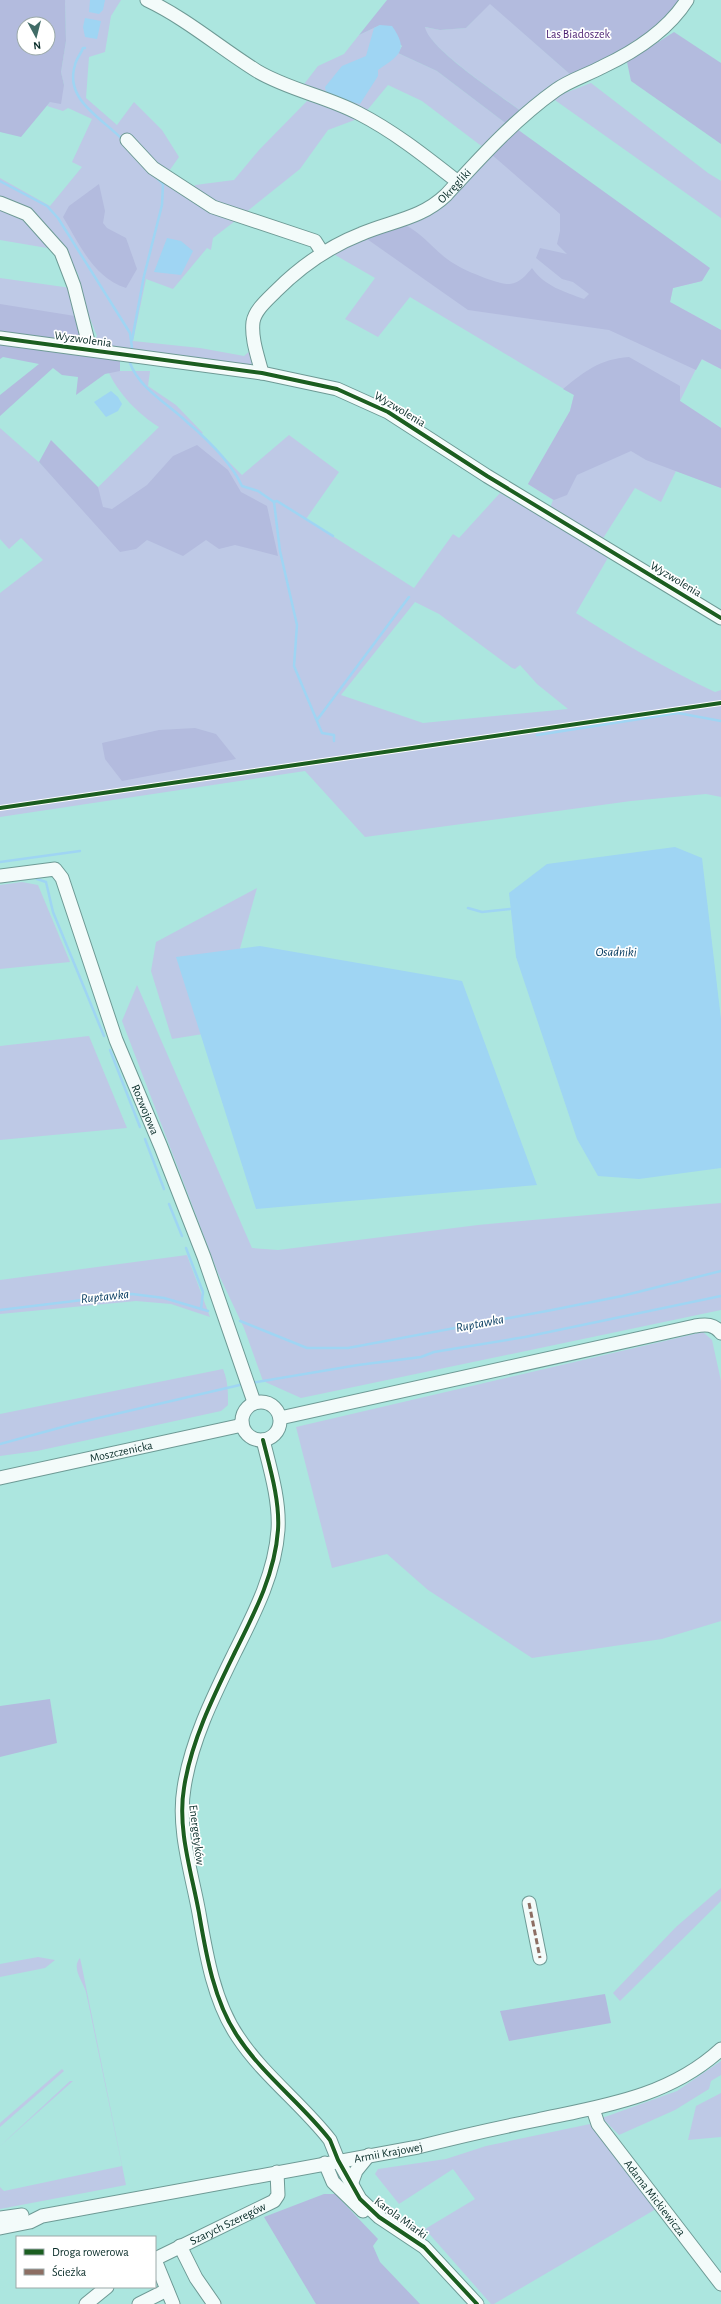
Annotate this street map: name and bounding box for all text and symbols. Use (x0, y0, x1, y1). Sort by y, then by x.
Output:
north arrow (16, 16, 56, 56)
park label: Las Biadoszek (546, 28, 611, 40)
text: N (33, 40, 42, 51)
street label: Okręgliki (435, 166, 473, 206)
street label: Wyzwolenia (54, 329, 113, 350)
street label: Wyzwolenia (372, 389, 428, 430)
street label: Wyzwolenia (648, 559, 704, 600)
water label: Osadniki (595, 946, 637, 959)
street label: Rozwojowa (129, 1083, 161, 1137)
water label: Ruptawka (80, 1288, 130, 1306)
water label: Ruptawka (455, 1313, 505, 1335)
street label: Moszczenicka (89, 1439, 154, 1464)
street label: Energetyków (186, 1804, 207, 1866)
street label: Armii Krajowej (353, 2140, 424, 2165)
street label: Adama Mickiewicza (622, 2158, 688, 2239)
street label: Karola Miarki (372, 2195, 430, 2241)
street label: Szarych Szeregów (188, 2200, 268, 2247)
legend (16, 2236, 156, 2288)
text: Droga rowerowa (52, 2246, 129, 2258)
text: Ścieżka (52, 2264, 87, 2278)

